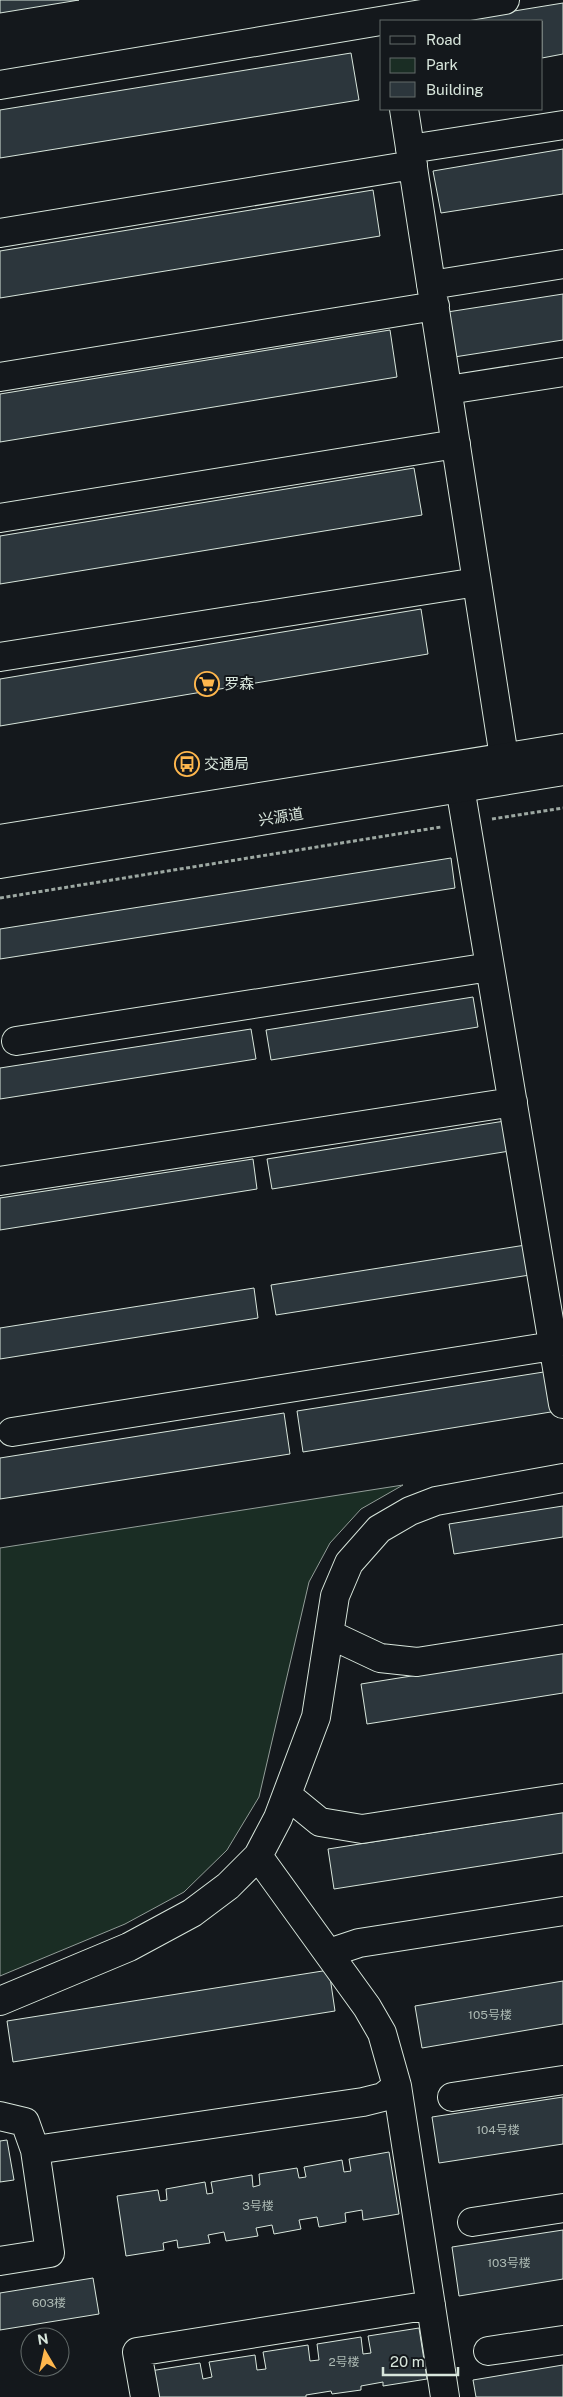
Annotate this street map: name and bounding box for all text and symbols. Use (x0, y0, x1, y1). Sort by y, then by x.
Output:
legend (380, 20, 543, 110)
text: Road (426, 31, 462, 48)
text: Park (426, 56, 458, 73)
text: Building (426, 81, 484, 98)
supermarket icon: 罗森 (194, 671, 220, 697)
place label: 罗森 (224, 675, 254, 692)
bus stop icon: 交通局 (174, 751, 200, 777)
place label: 交通局 (204, 755, 249, 772)
street label: 兴源道 (257, 805, 304, 828)
house number: 105号楼 (468, 2008, 512, 2022)
house number: 104号楼 (476, 2123, 520, 2137)
house number: 3号楼 (242, 2199, 274, 2213)
house number: 103号楼 (487, 2256, 531, 2270)
house number: 603楼 (32, 2296, 66, 2310)
north arrow (20, 2327, 70, 2377)
text: N (36, 2330, 50, 2348)
scale bar (383, 2344, 458, 2376)
text: 20 m (390, 2353, 425, 2370)
house number: 2号楼 (328, 2355, 360, 2369)

